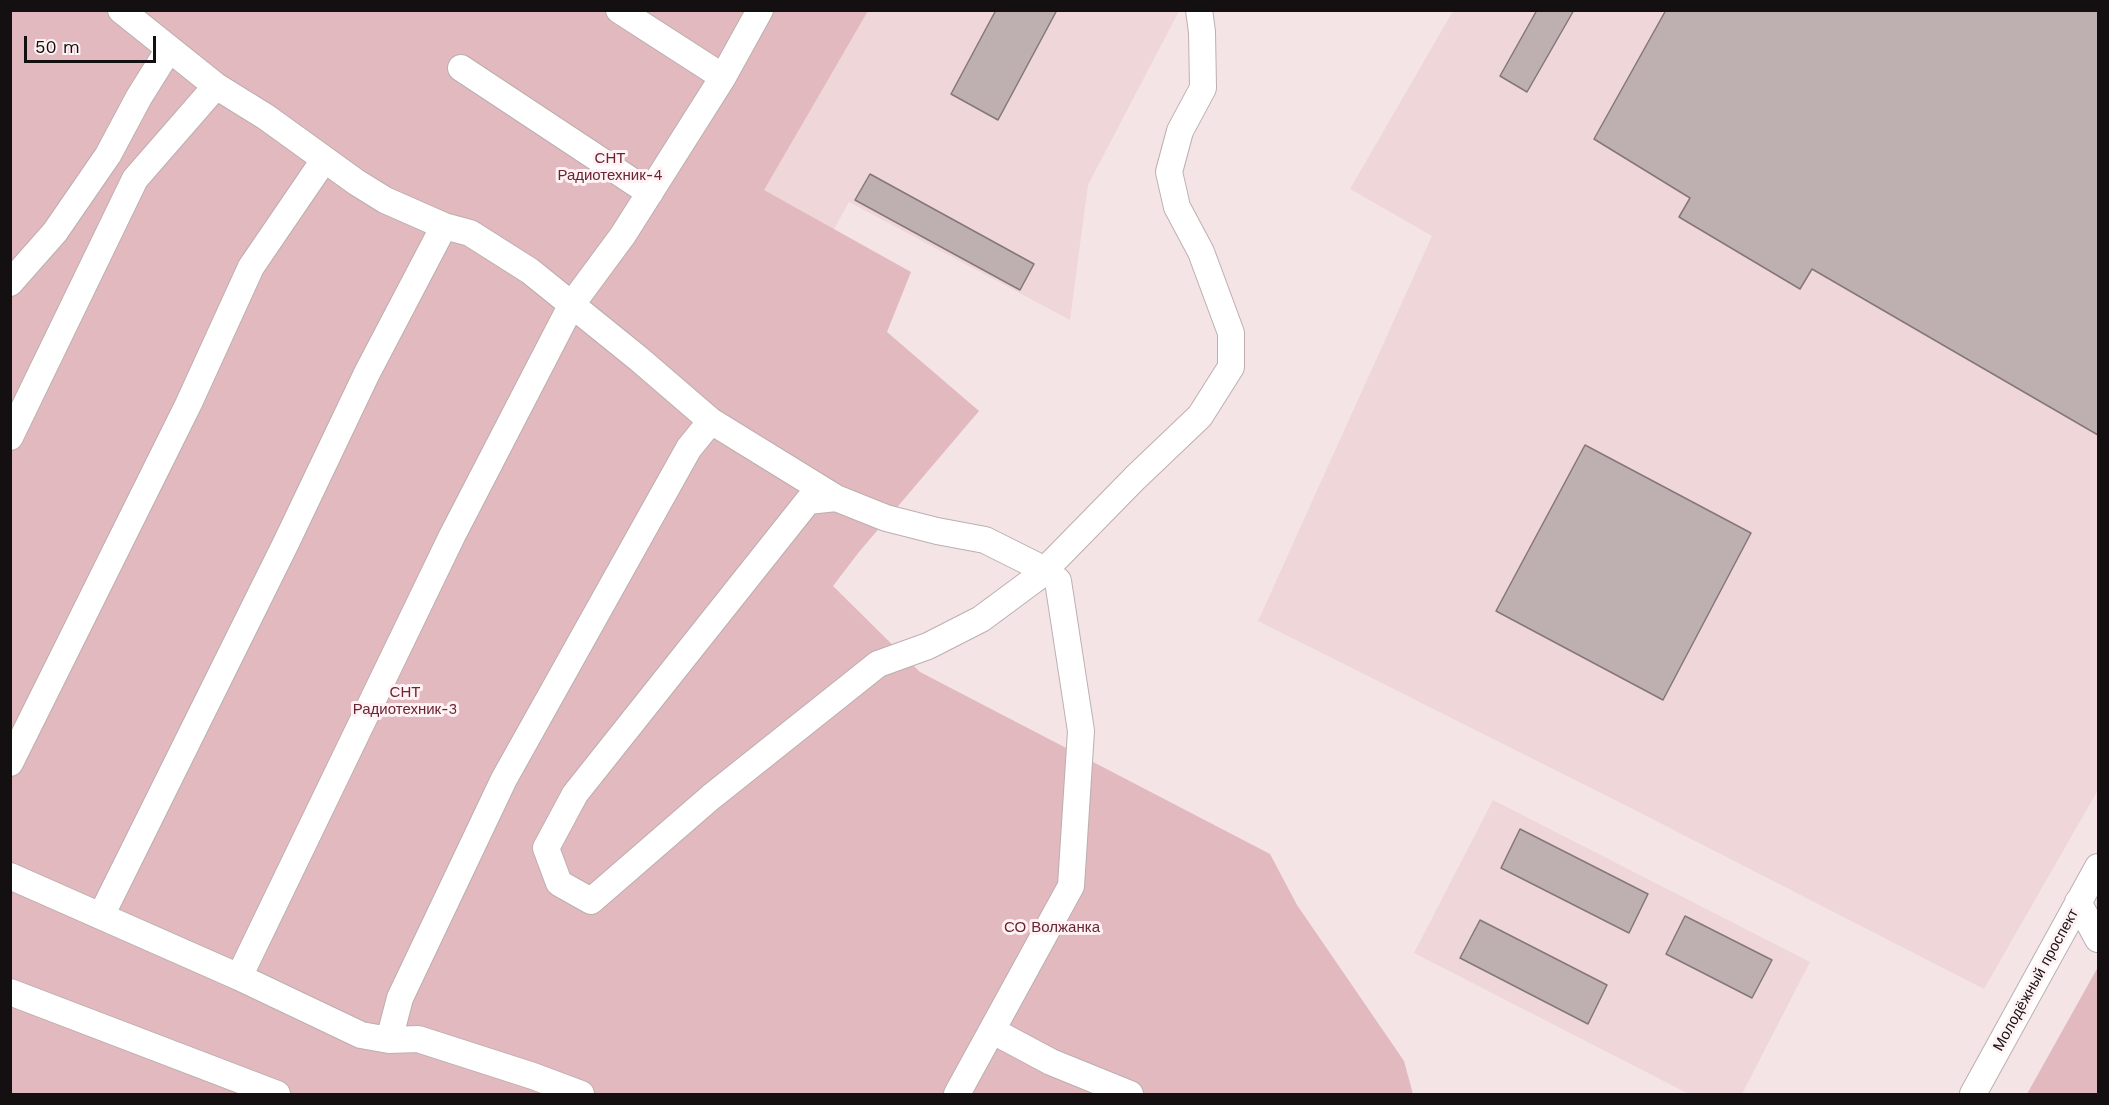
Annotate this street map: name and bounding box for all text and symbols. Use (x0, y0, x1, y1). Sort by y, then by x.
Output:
scale bar (27, 24, 159, 62)
text: 50 m (35, 36, 80, 57)
park label: СНТ Радиотехник-4 (557, 150, 663, 185)
park label: СНТ Радиотехник-3 (353, 684, 457, 719)
street label: Молодёжный проспект (1989, 906, 2083, 1054)
park label: СО Волжанка (1004, 919, 1100, 937)

